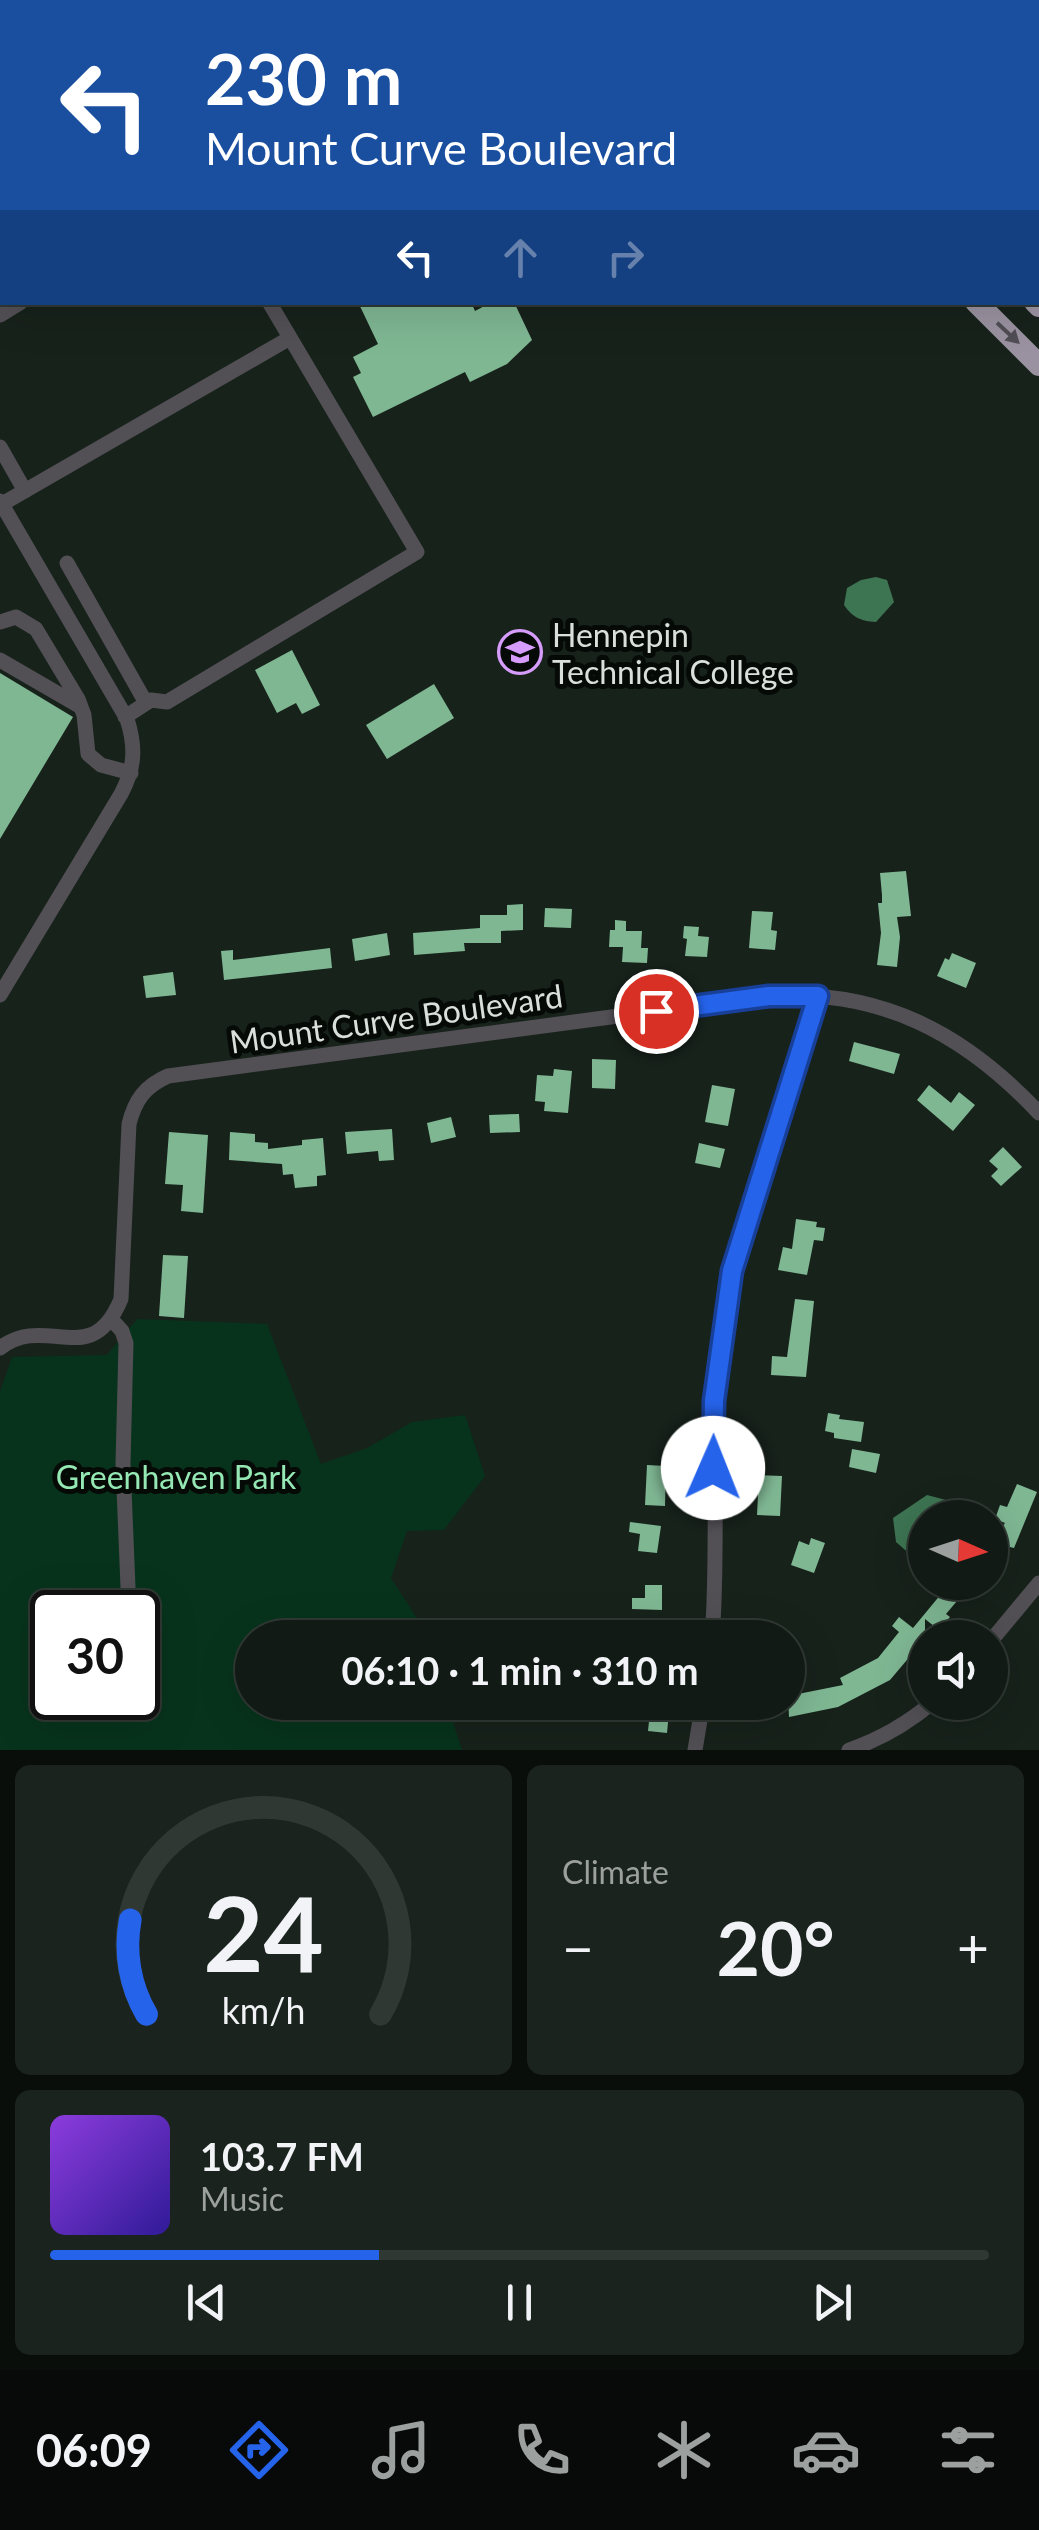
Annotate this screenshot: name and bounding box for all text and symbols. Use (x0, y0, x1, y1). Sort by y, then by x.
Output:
text: 230 m (205, 36, 402, 120)
icon: left (40, 40, 170, 170)
text: Mount Curve Boulevard (205, 121, 677, 175)
icon: left (388, 230, 443, 285)
icon: ahead (493, 230, 548, 285)
icon: right (598, 230, 653, 285)
one-way arrow (996, 321, 1020, 344)
place label: Hennepin Technical College (552, 615, 794, 691)
school or university icon: Hennepin Technical College (497, 629, 543, 675)
pin (614, 969, 699, 1054)
street label: Mount Curve Boulevard (227, 975, 565, 1061)
icon: arrive (629, 984, 684, 1039)
position arrow (661, 1416, 765, 1520)
park label: Greenhaven Park (56, 1457, 297, 1496)
north arrow (908, 1500, 1008, 1600)
map controls (908, 1500, 1008, 1720)
speed limit sign: 30 (30, 1590, 160, 1720)
button: sound (908, 1620, 1008, 1720)
text: 06:10 · 1 min · 310 m (341, 1647, 699, 1693)
text: Climate (562, 1852, 669, 1891)
text: 24 (203, 1869, 324, 1994)
text: 20° (716, 1902, 835, 1992)
text: − (562, 1914, 594, 1980)
text: + (957, 1914, 989, 1980)
text: km/h (222, 1989, 305, 2032)
text: 103.7 FM (200, 2133, 364, 2179)
text: Music (200, 2179, 284, 2218)
icon: previous (179, 2275, 234, 2330)
icon: pause (492, 2275, 547, 2330)
icon: next (805, 2275, 860, 2330)
icon: directions (224, 2415, 294, 2485)
icon: music (366, 2415, 436, 2485)
icon: phone (507, 2415, 577, 2485)
icon: climate (649, 2415, 719, 2485)
icon: car (791, 2415, 861, 2485)
icon: filters (933, 2415, 1003, 2485)
text: 06:09 (36, 2423, 152, 2477)

